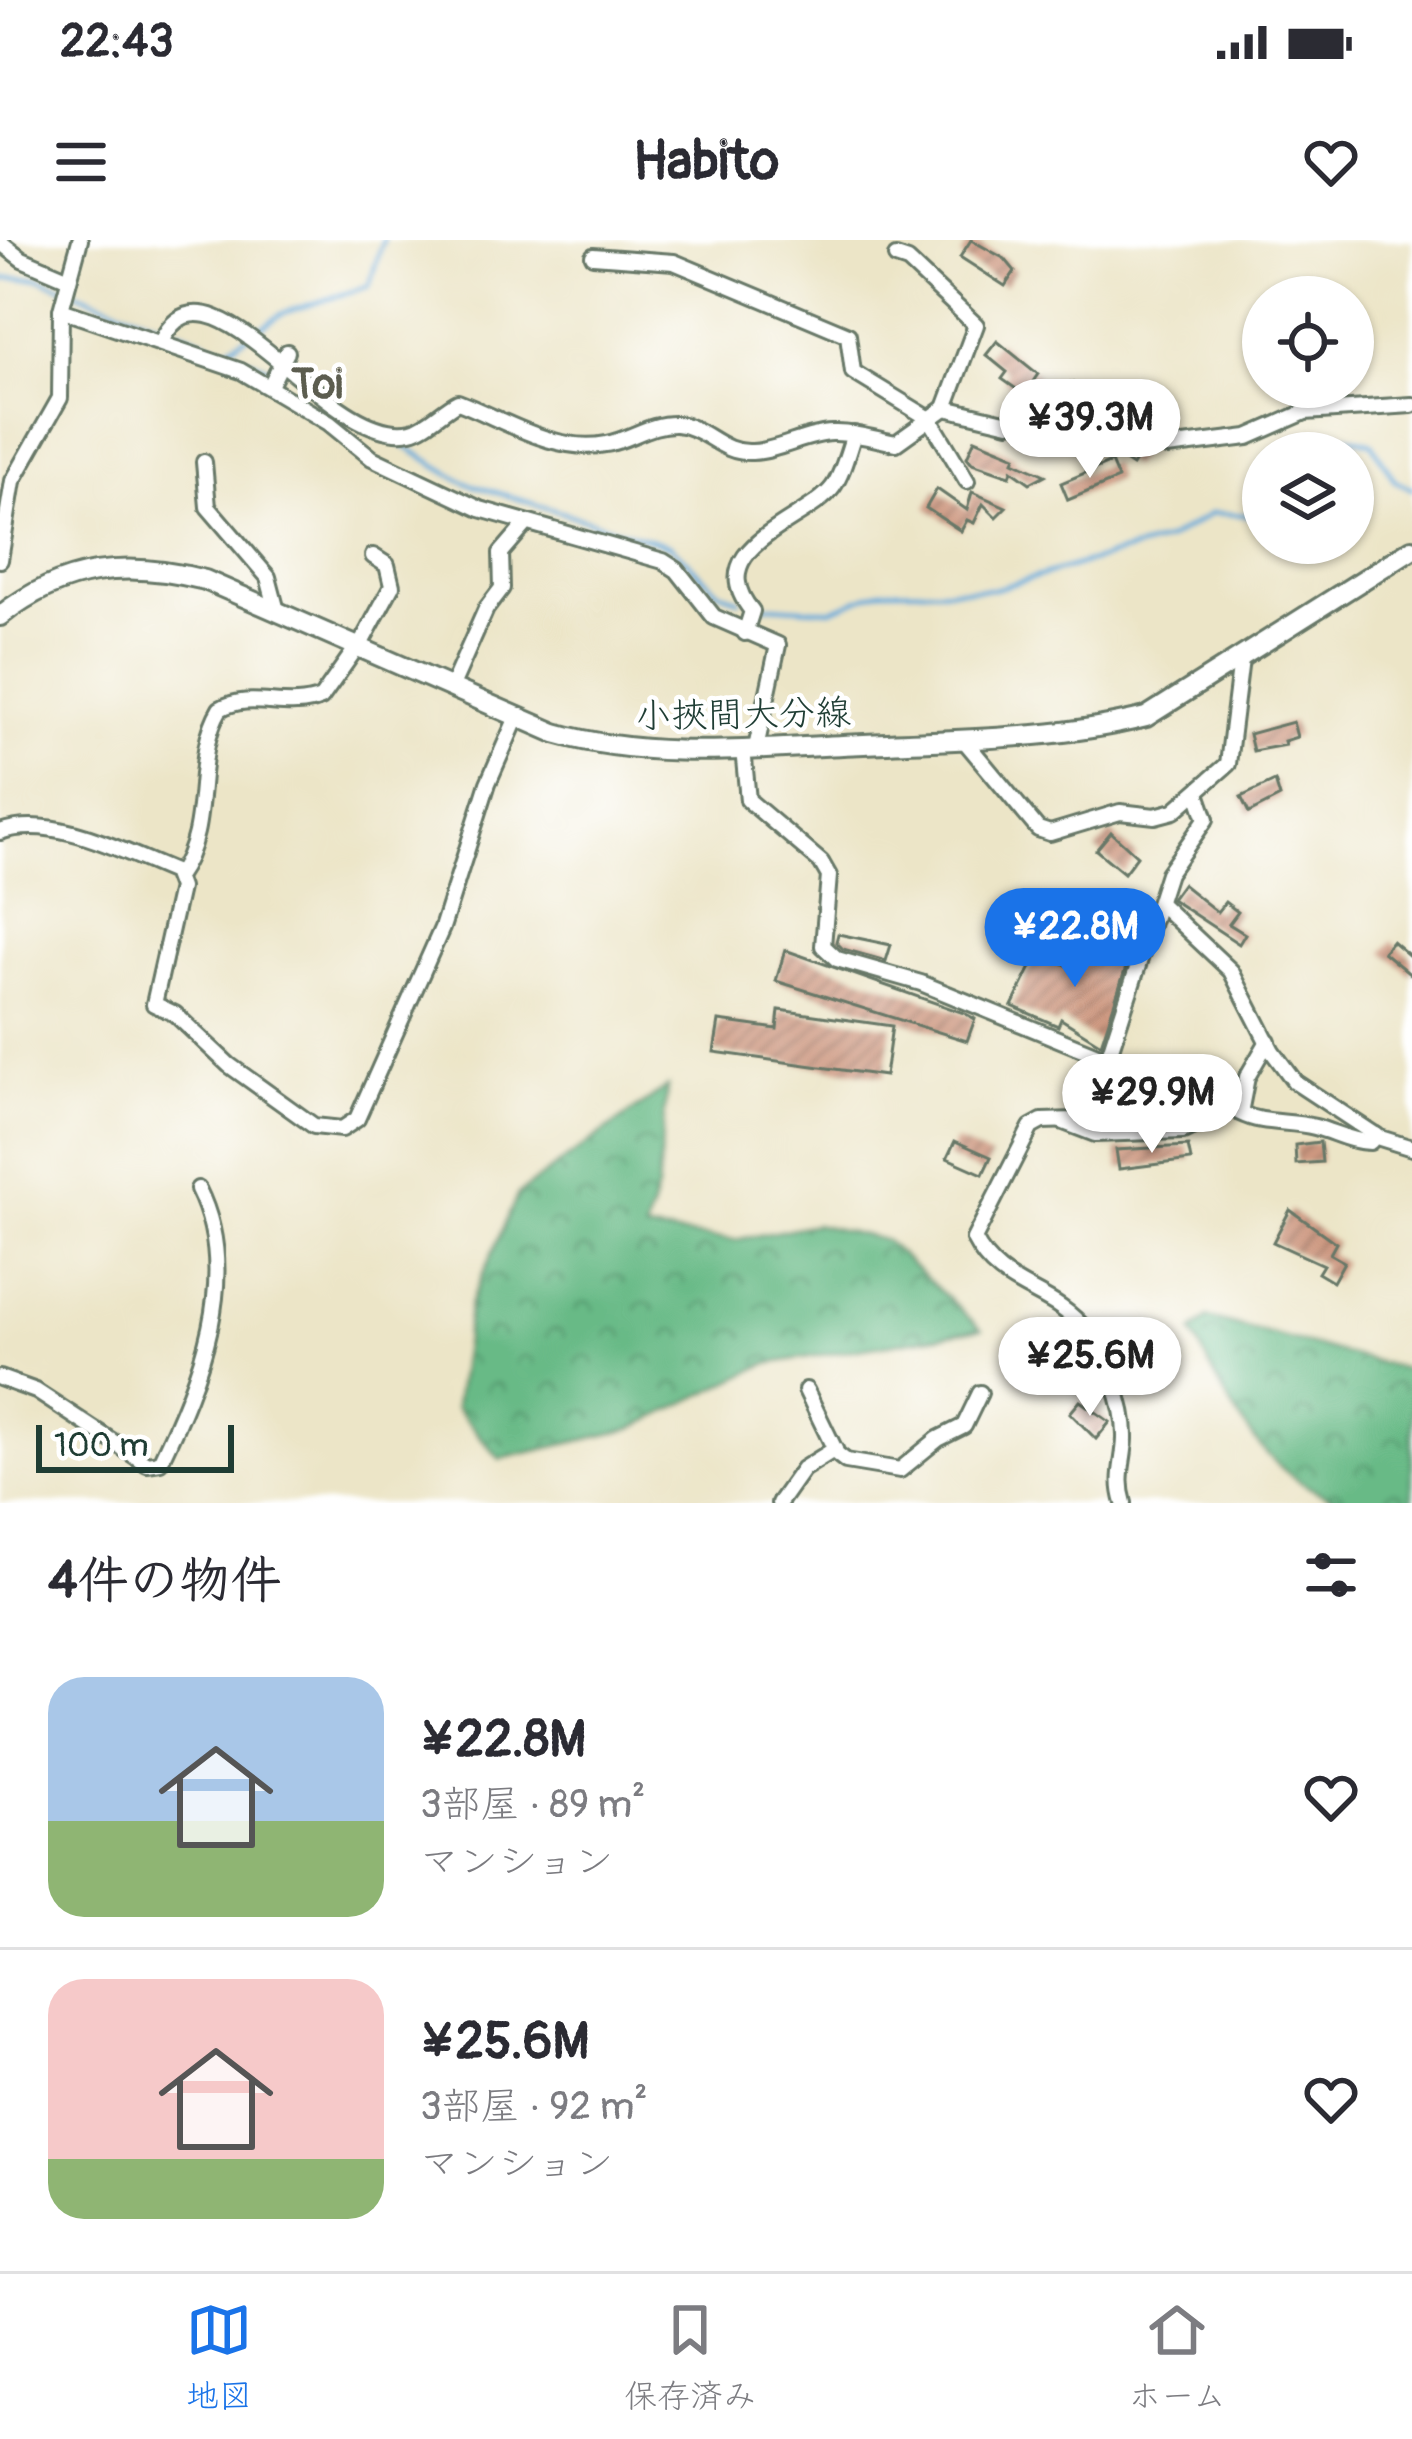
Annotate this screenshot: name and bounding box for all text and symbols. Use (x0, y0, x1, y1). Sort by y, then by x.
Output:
text: 22:43 (60, 14, 174, 70)
text: Habito (633, 128, 779, 196)
icon: menu (48, 129, 114, 195)
icon: heart (1298, 129, 1364, 195)
map controls (1242, 276, 1374, 564)
button: locate (1242, 276, 1374, 408)
district label: Toi (291, 359, 343, 411)
pin: ¥39.3M (992, 379, 1188, 481)
text: ¥39.3M (1026, 393, 1154, 442)
button: layers (1242, 432, 1374, 564)
street label: 小挾間大分線 (635, 690, 851, 739)
pin: ¥22.8M (977, 888, 1173, 990)
text: ¥22.8M (1012, 902, 1138, 951)
pin: ¥29.9M (1054, 1054, 1250, 1156)
text: ¥29.9M (1089, 1068, 1215, 1117)
pin: ¥25.6M (992, 1317, 1188, 1419)
text: ¥25.6M (1025, 1331, 1155, 1380)
scale bar (36, 1419, 234, 1472)
text: 100 m (54, 1425, 148, 1466)
icon: filters (1298, 1542, 1364, 1608)
text: 4件の物件 (48, 1549, 282, 1613)
text: ¥22.8M (420, 1708, 586, 1772)
icon: home (144, 1725, 288, 1869)
icon: heart (1298, 1764, 1364, 1830)
text: 3部屋 · 89 m² (420, 1780, 645, 1829)
text: マンション (420, 1837, 613, 1886)
text: ¥25.6M (420, 2010, 589, 2074)
icon: home (144, 2027, 288, 2171)
icon: heart (1298, 2066, 1364, 2132)
text: 3部屋 · 92 m² (420, 2082, 648, 2131)
text: マンション (420, 2139, 613, 2188)
tab: 地図 (186, 2297, 252, 2417)
tab: 保存済み (624, 2297, 756, 2417)
tab: ホーム (1128, 2297, 1226, 2417)

